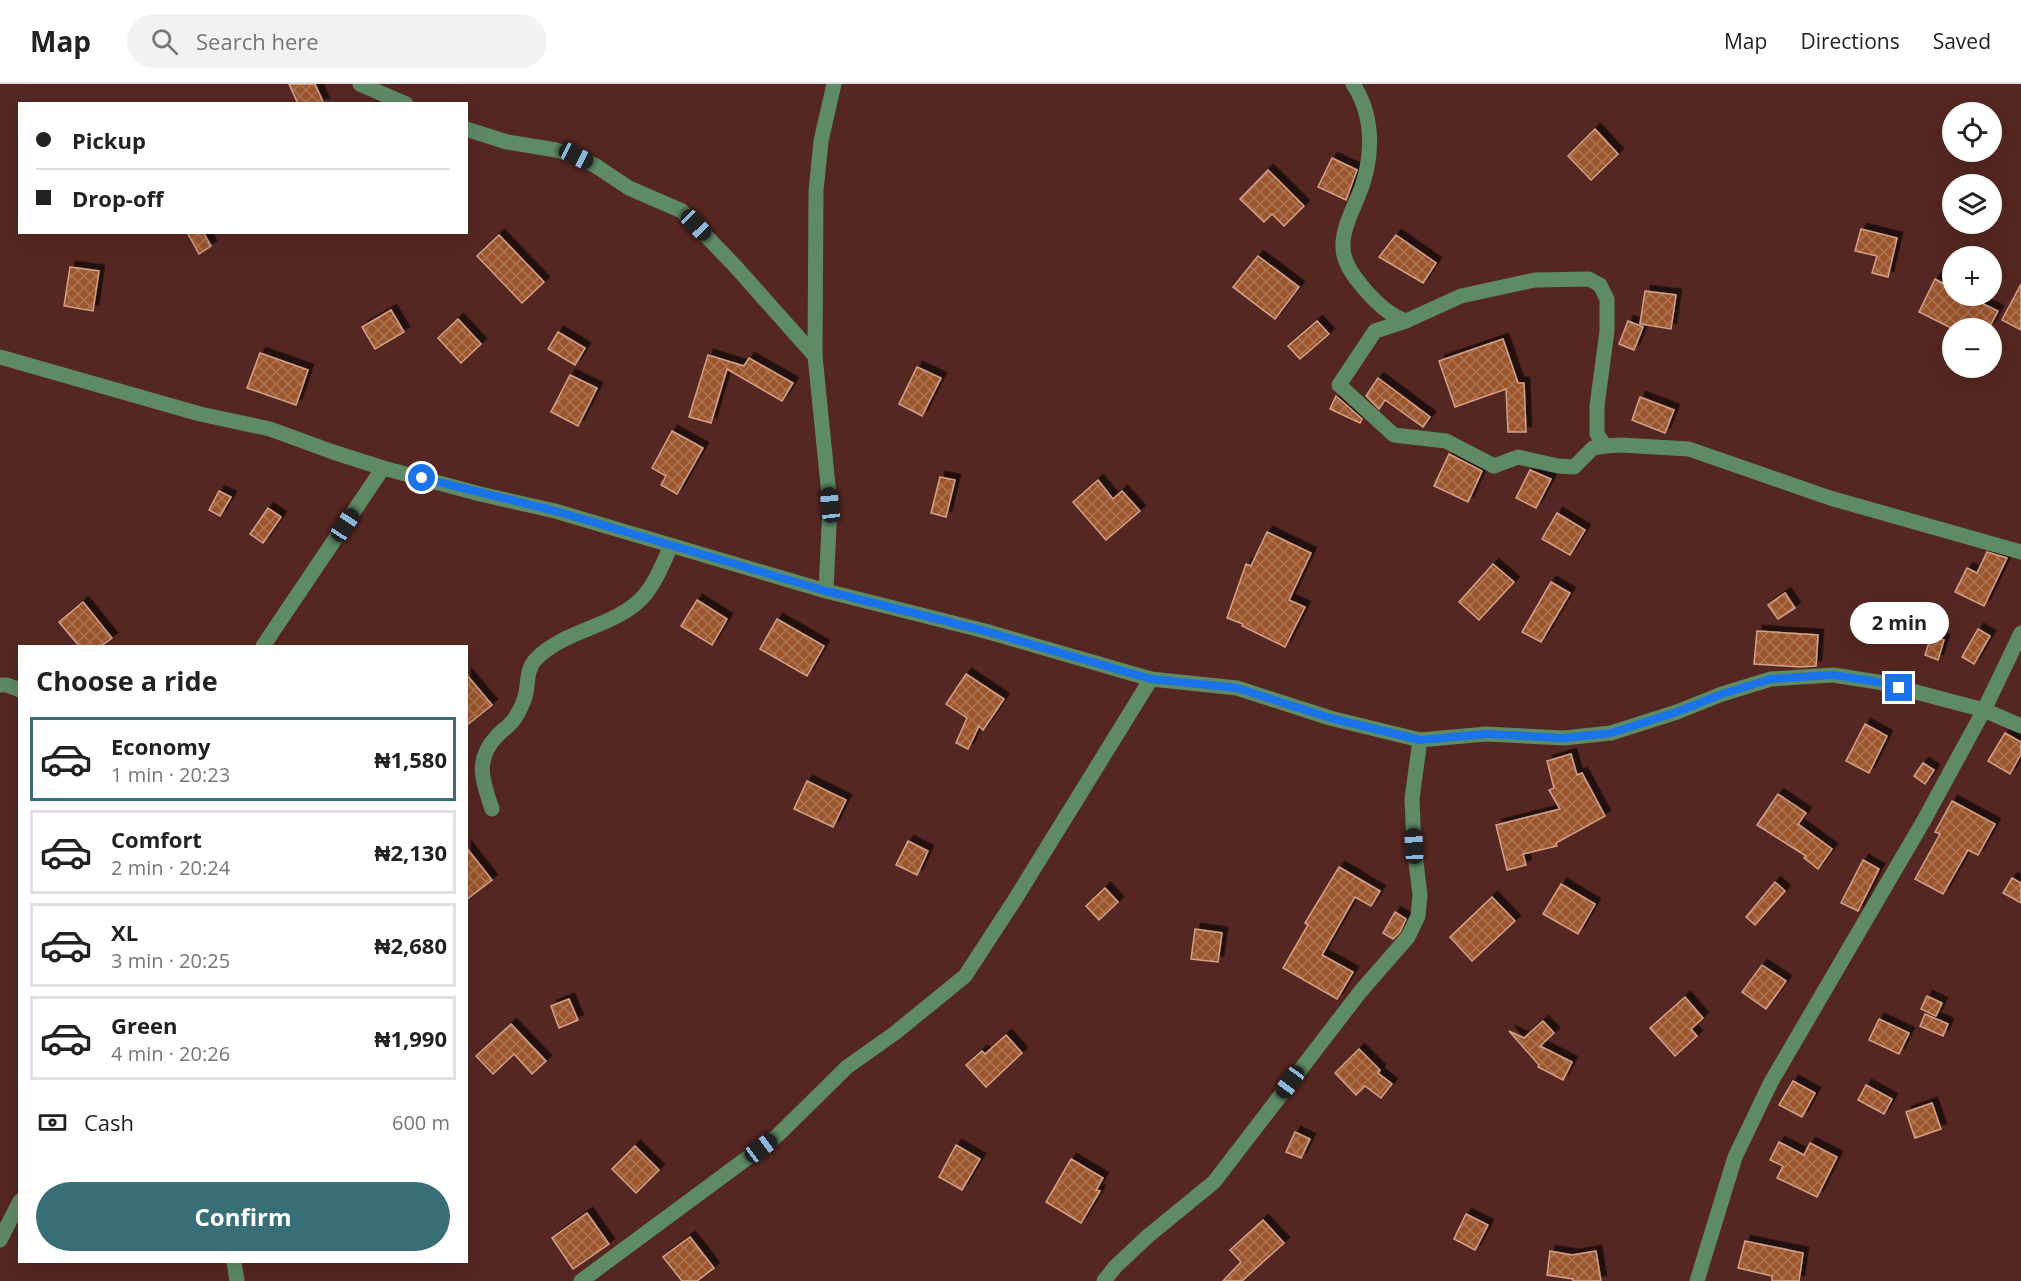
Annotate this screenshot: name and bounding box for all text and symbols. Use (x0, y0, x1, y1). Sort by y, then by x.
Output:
search box (127, 14, 547, 68)
text: Map (30, 22, 91, 60)
icon: search (148, 25, 181, 58)
text: Search here (196, 26, 319, 56)
text: Map (1724, 27, 1767, 55)
text: Directions (1800, 27, 1900, 55)
text: Saved (1933, 27, 1991, 55)
map controls (1942, 102, 2002, 378)
button: locate (1942, 102, 2002, 162)
text: Pickup (72, 125, 146, 155)
car (556, 140, 596, 172)
button: layers (1942, 174, 2002, 234)
text: Drop-off (72, 183, 164, 213)
car (677, 206, 715, 244)
button: + (1942, 246, 2002, 306)
button: − (1942, 318, 2002, 378)
route start (408, 464, 435, 491)
car (819, 486, 841, 524)
car (328, 505, 362, 545)
callout: 2 min (1850, 601, 1948, 643)
text: 2 min (1872, 609, 1927, 636)
text: Choose a ride (36, 662, 218, 699)
route end (1885, 674, 1912, 701)
text: Economy (111, 731, 210, 761)
icon: car (39, 732, 93, 786)
text: ₦1,580 (375, 744, 447, 774)
text: 1 min · 20:23 (111, 761, 230, 788)
text: Comfort (111, 824, 202, 854)
icon: car (39, 825, 93, 879)
car (1404, 828, 1424, 864)
text: ₦2,130 (375, 837, 447, 867)
text: 2 min · 20:24 (111, 854, 230, 881)
text: XL (111, 917, 138, 947)
icon: car (39, 918, 93, 972)
text: ₦2,680 (375, 930, 447, 960)
text: 3 min · 20:25 (111, 947, 230, 974)
text: Green (111, 1010, 177, 1040)
icon: car (39, 1011, 93, 1065)
text: ₦1,990 (375, 1023, 447, 1053)
text: 4 min · 20:26 (111, 1040, 230, 1067)
car (1272, 1062, 1308, 1102)
icon: cash (36, 1106, 69, 1139)
text: Cash (84, 1107, 134, 1137)
text: 600 m (392, 1109, 450, 1136)
car (741, 1130, 781, 1166)
button: Confirm (36, 1182, 450, 1251)

